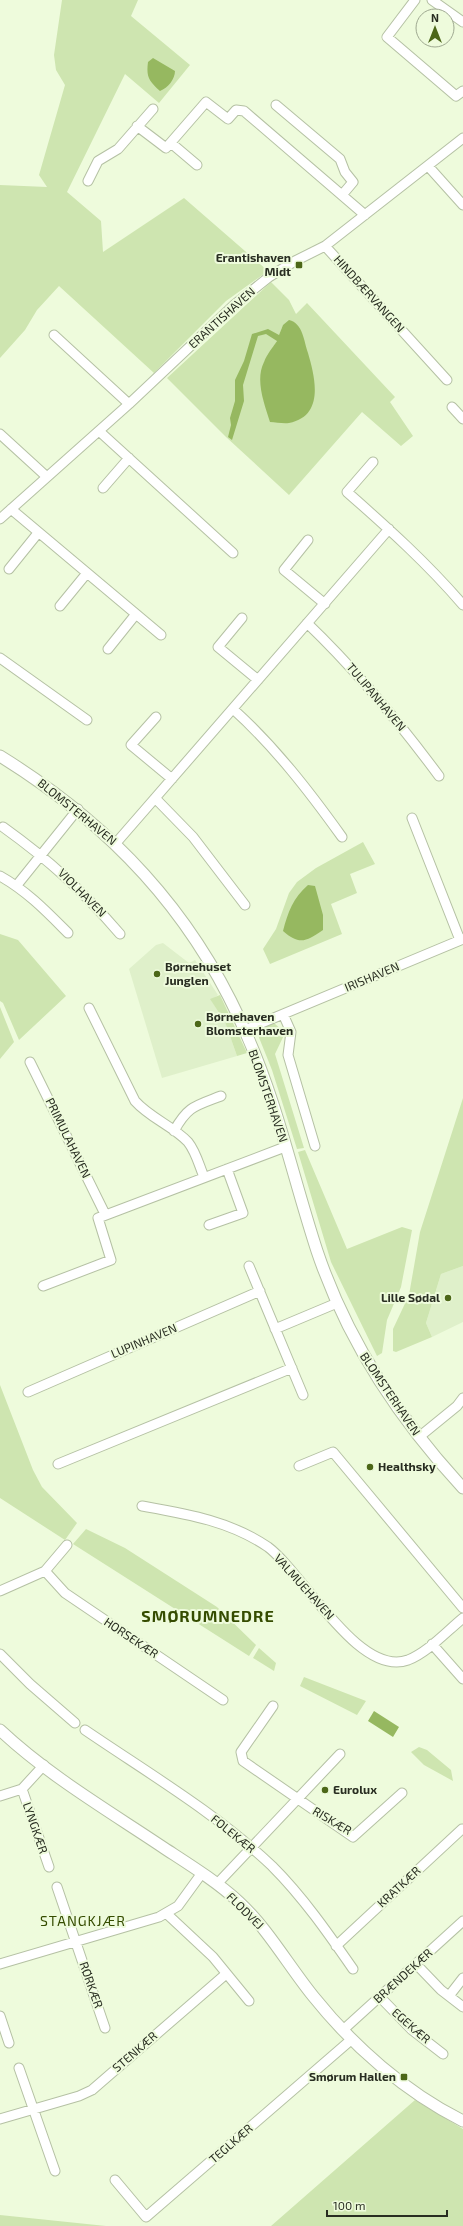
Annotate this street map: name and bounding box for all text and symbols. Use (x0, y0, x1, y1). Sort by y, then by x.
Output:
north arrow (415, 8, 455, 48)
text: N (431, 11, 439, 24)
place label: Erantishaven Midt (216, 250, 291, 278)
street label: HINDBÆRVANGEN (331, 252, 408, 335)
marker: Erantishaven Midt (294, 260, 304, 270)
street label: ERANTISHAVEN (185, 284, 257, 351)
street label: TULIPANHAVEN (344, 660, 409, 733)
street label: BLOMSTERHAVEN (35, 775, 120, 847)
street label: VIOLHAVEN (56, 865, 110, 919)
street label: IRISHAVEN (342, 958, 401, 994)
place label: Børnehuset Junglen (165, 959, 231, 987)
marker: Børnehuset Junglen (152, 969, 162, 979)
place label: Børnehaven Blomsterhaven (206, 1009, 293, 1037)
marker: Børnehaven Blomsterhaven (193, 1019, 203, 1029)
street label: BLOMSTERHAVEN (246, 1047, 291, 1144)
street label: PRIMULAHAVEN (43, 1095, 94, 1180)
place label: Lille Sødal (381, 1290, 440, 1304)
marker: Lille Sødal (443, 1293, 453, 1303)
street label: LUPINHAVEN (109, 1320, 179, 1360)
street label: BLOMSTERHAVEN (358, 1349, 424, 1438)
place label: Healthsky (378, 1459, 436, 1474)
marker: Healthsky (365, 1462, 375, 1472)
street label: VALMUEHAVEN (272, 1551, 338, 1622)
district label: SMØRUMNEDRE (141, 1606, 275, 1625)
street label: HORSEKÆR (102, 1614, 161, 1660)
place label: Eurolux (333, 1782, 377, 1796)
marker: Eurolux (320, 1785, 330, 1795)
street label: LYNGKÆR (21, 1800, 51, 1855)
street label: RISKÆR (311, 1803, 354, 1837)
street label: FOLEKÆR (209, 1811, 259, 1855)
street label: KRATKÆR (374, 1863, 423, 1910)
street label: FLODVEJ (224, 1889, 267, 1932)
district label: STANGKJÆR (40, 1912, 126, 1929)
street label: BRÆNDEKÆR (370, 1945, 435, 2005)
street label: RØRKÆR (77, 1960, 106, 2010)
street label: EGEKÆR (390, 2005, 434, 2046)
street label: STENKÆR (109, 2028, 159, 2074)
place label: Smørum Hallen (309, 2069, 396, 2083)
marker: Smørum Hallen (399, 2072, 409, 2082)
street label: TEGLKÆR (206, 2121, 255, 2166)
scale bar (327, 2192, 447, 2218)
text: 100 m (333, 2198, 365, 2212)

